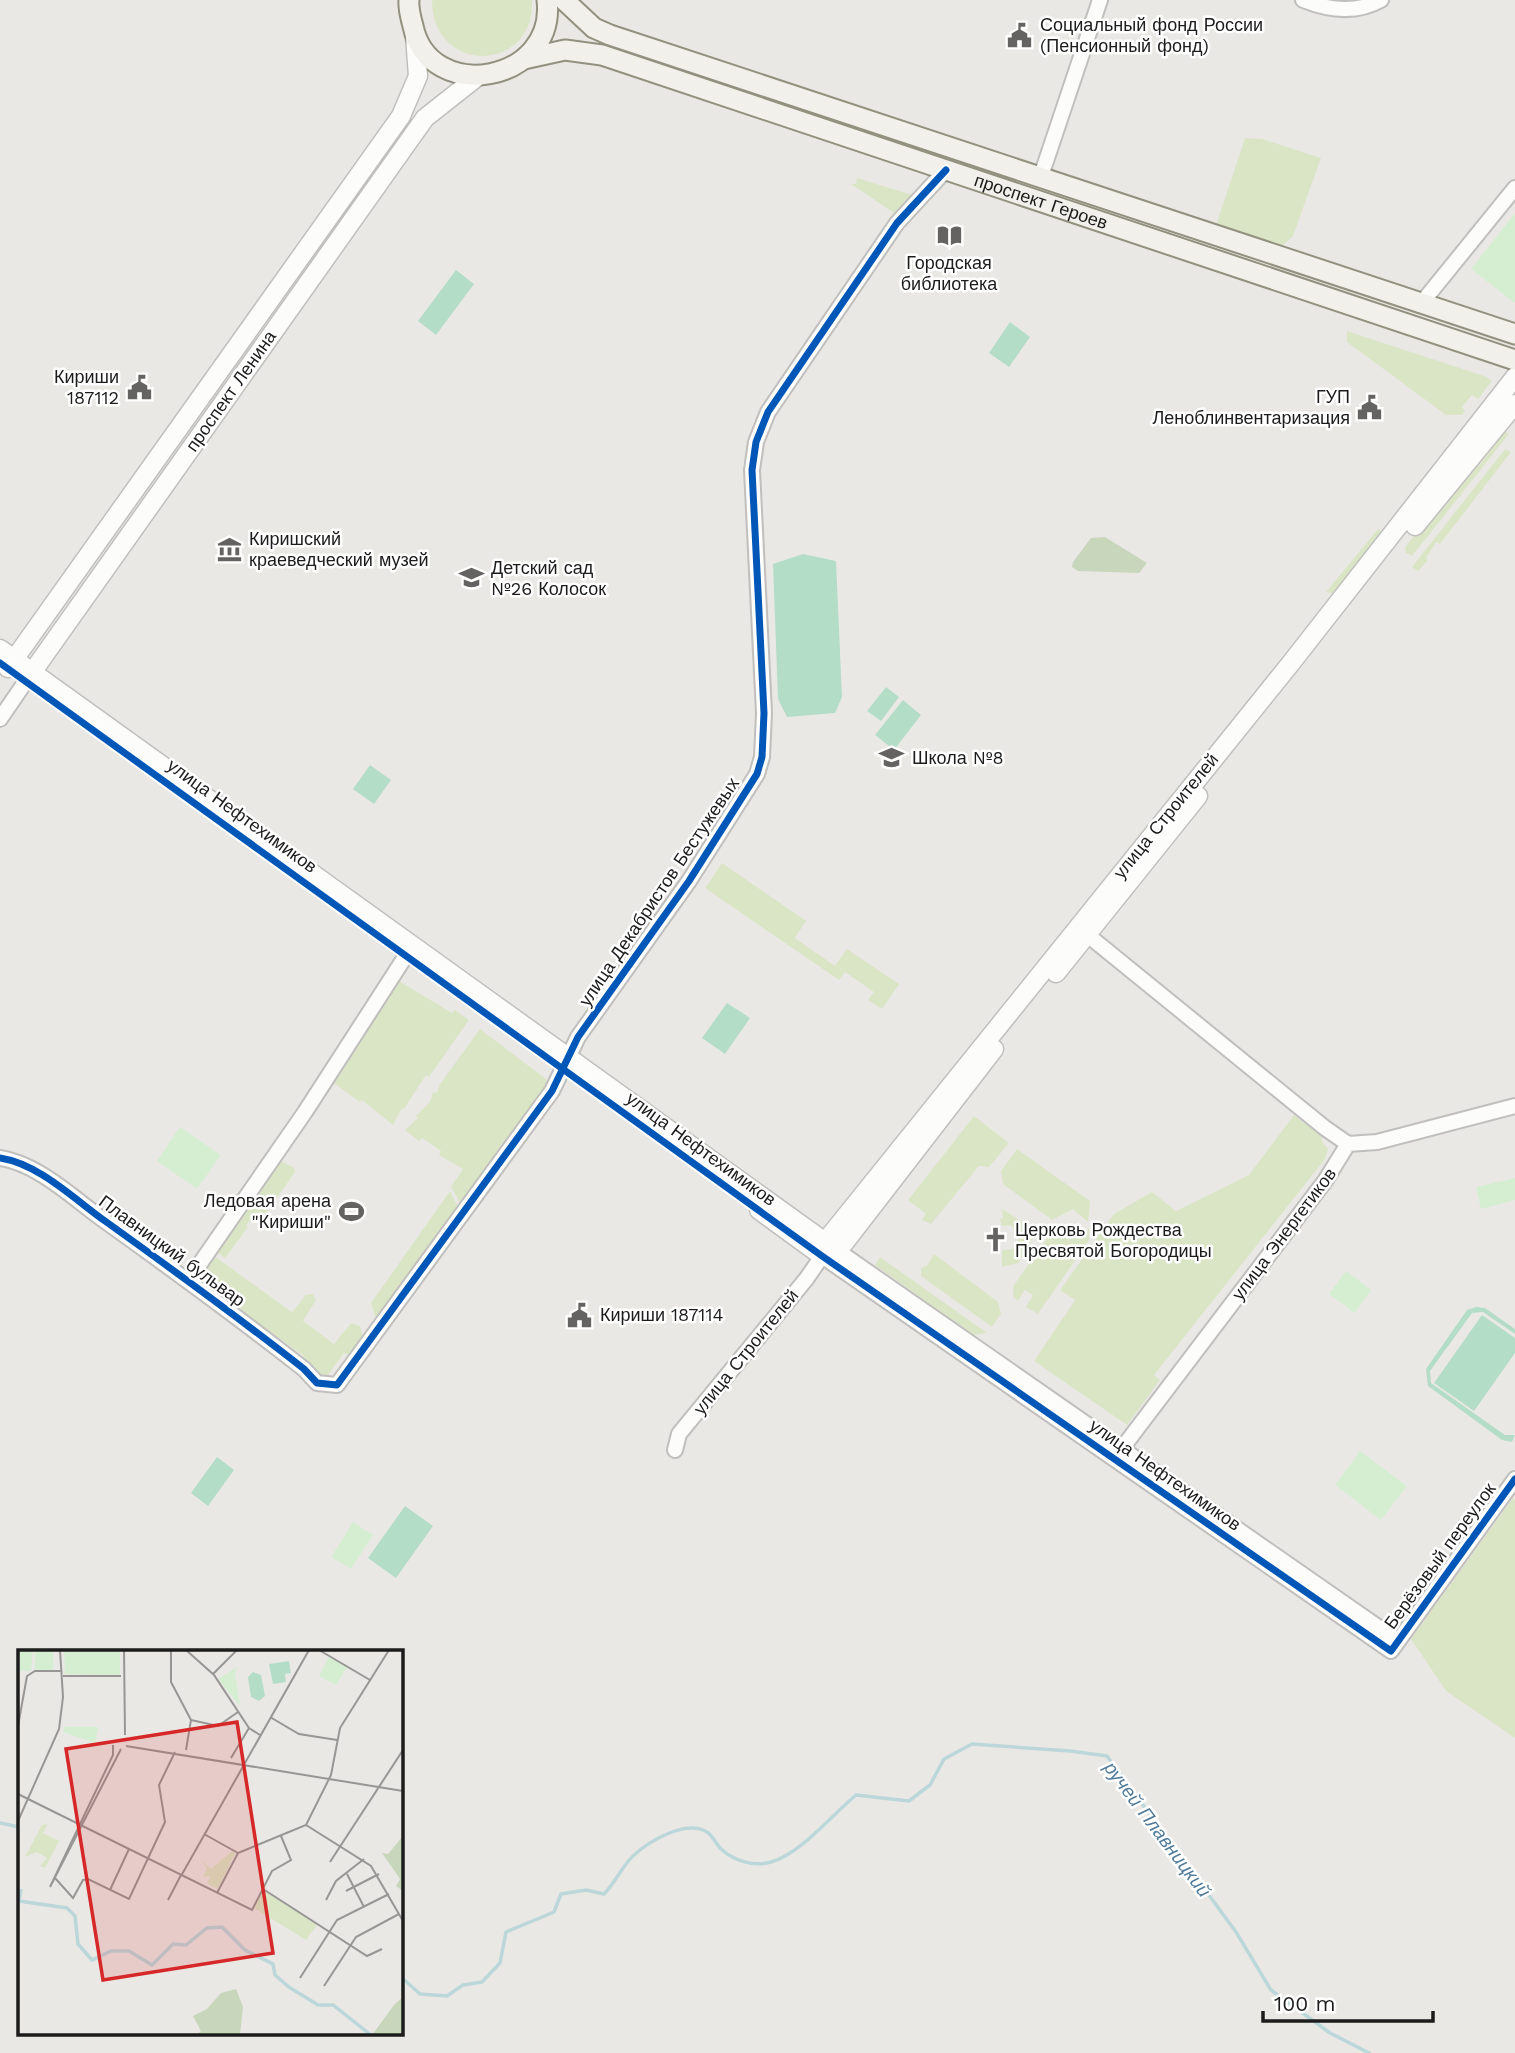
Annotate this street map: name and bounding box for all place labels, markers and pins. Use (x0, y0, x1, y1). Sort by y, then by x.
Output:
place label: Социальный фонд России (Пенсионный фонд) (1040, 14, 1263, 56)
public building icon: Социальный фонд России (Пенсионный фонд) (1006, 21, 1034, 49)
library icon: Городская библиотека (935, 222, 963, 250)
place label: Городская библиотека (901, 252, 998, 294)
place label: Кириши 187112 (54, 366, 119, 408)
public building icon: Кириши 187112 (125, 373, 153, 401)
place label: ГУП Леноблинвентаризация (1152, 386, 1350, 428)
public building icon: ГУП Леноблинвентаризация (1356, 393, 1384, 421)
place label: Киришский краеведческий музей (249, 528, 429, 570)
museum icon: Киришский краеведческий музей (215, 535, 243, 563)
place label: Детский сад №26 Колосок (491, 557, 606, 599)
school or university icon: Детский сад №26 Колосок (457, 564, 485, 592)
school or university icon: Школа №8 (878, 744, 906, 772)
place label: Школа №8 (912, 747, 1004, 768)
place label: Ледовая арена "Кириши" (204, 1190, 332, 1232)
sports icon: Ледовая арена "Кириши" (337, 1197, 365, 1225)
place label: Церковь Рождества Пресвятой Богородицы (1015, 1219, 1212, 1261)
church icon: Церковь Рождества Пресвятой Богородицы (981, 1226, 1009, 1254)
public building icon: Кириши 187114 (566, 1301, 594, 1329)
place label: Кириши 187114 (600, 1304, 723, 1325)

